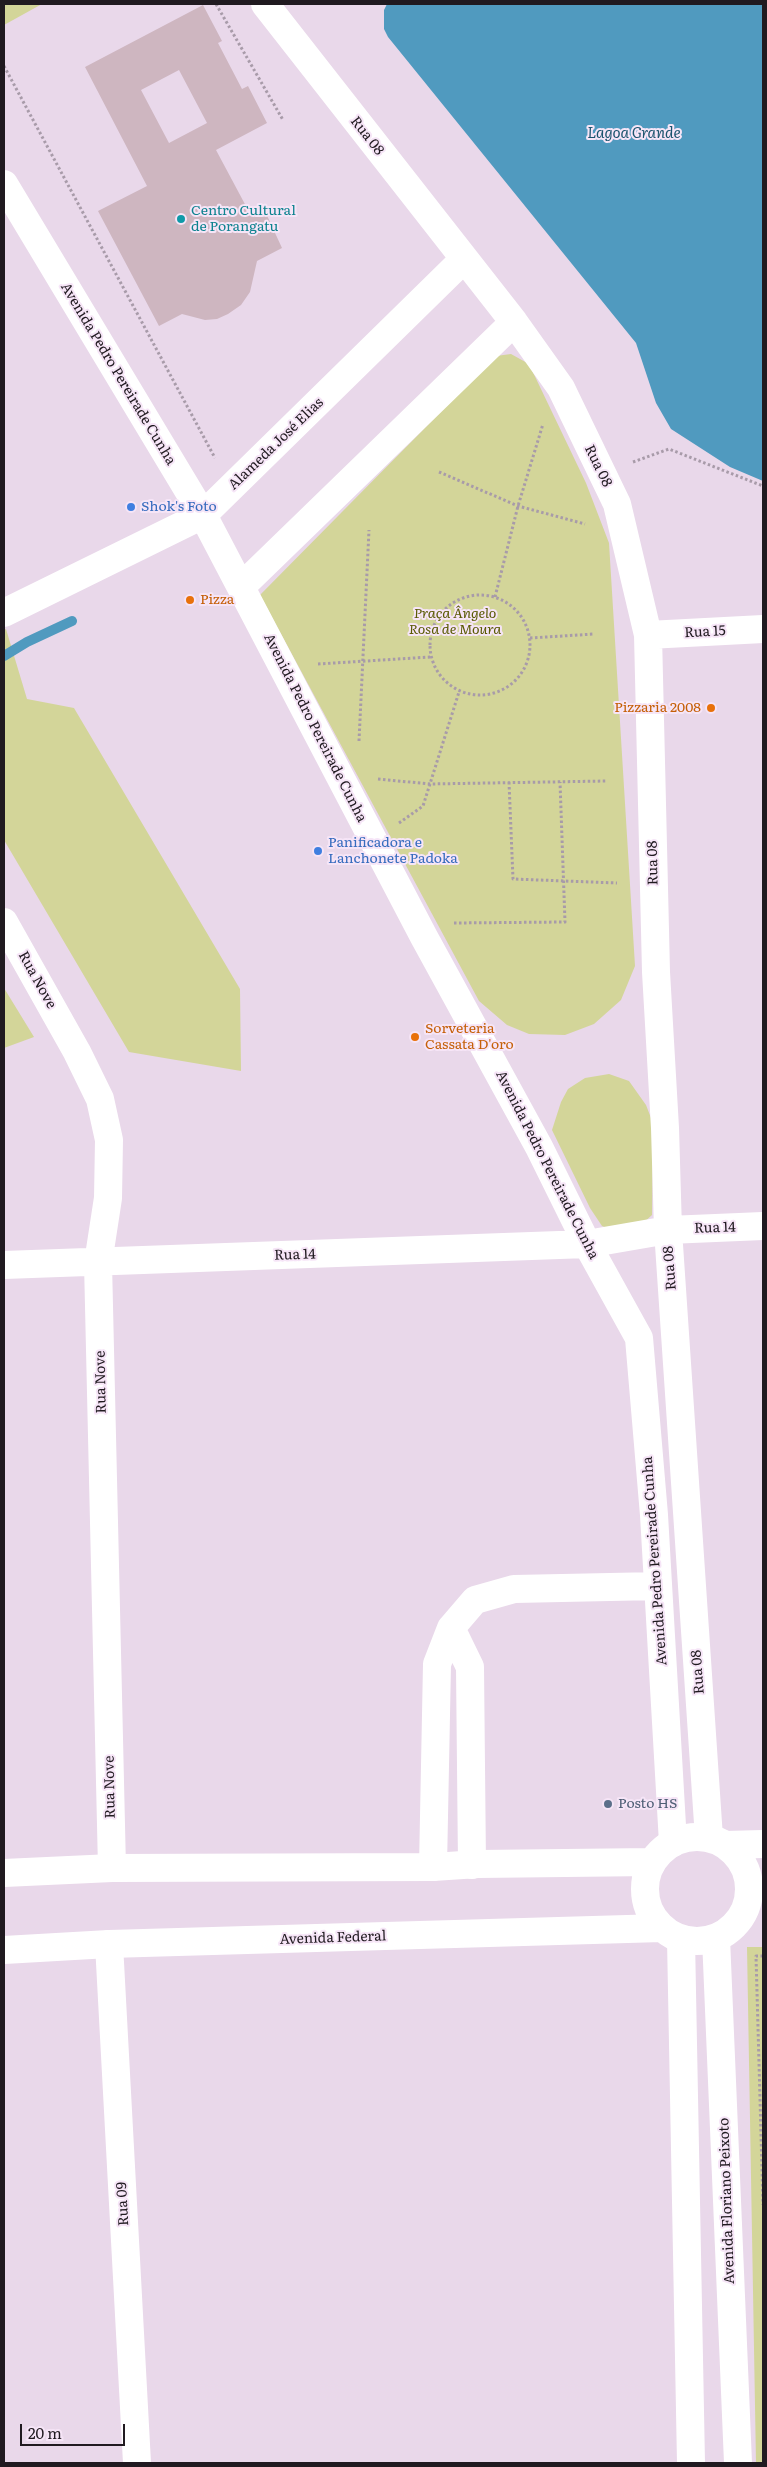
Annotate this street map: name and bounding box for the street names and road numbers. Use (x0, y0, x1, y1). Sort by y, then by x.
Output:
street label: Rua 08 (347, 113, 387, 159)
street label: Avenida Pedro Pereirade Cunha (57, 280, 179, 468)
street label: Alameda José Elias (225, 394, 327, 494)
street label: Rua 08 (581, 442, 615, 490)
street label: Rua 15 (684, 623, 726, 641)
street label: Avenida Pedro Pereirade Cunha (260, 631, 370, 825)
street label: Rua 08 (644, 841, 662, 885)
street label: Rua Nove (14, 948, 60, 1012)
street label: Avenida Pedro Pereirade Cunha (492, 1068, 602, 1262)
street label: Rua 14 (694, 1219, 736, 1237)
street label: Rua 08 (660, 1245, 680, 1291)
street label: Rua 14 (274, 1246, 316, 1264)
street label: Rua Nove (92, 1350, 110, 1414)
street label: Avenida Pedro Pereirade Cunha (639, 1456, 671, 1666)
street label: Rua 08 (688, 1649, 708, 1695)
street label: Rua Nove (101, 1755, 119, 1819)
street label: Avenida Federal (279, 1928, 387, 1948)
street label: Avenida Floriano Peixoto (716, 2117, 738, 2285)
street label: Rua 09 (113, 2182, 133, 2226)

